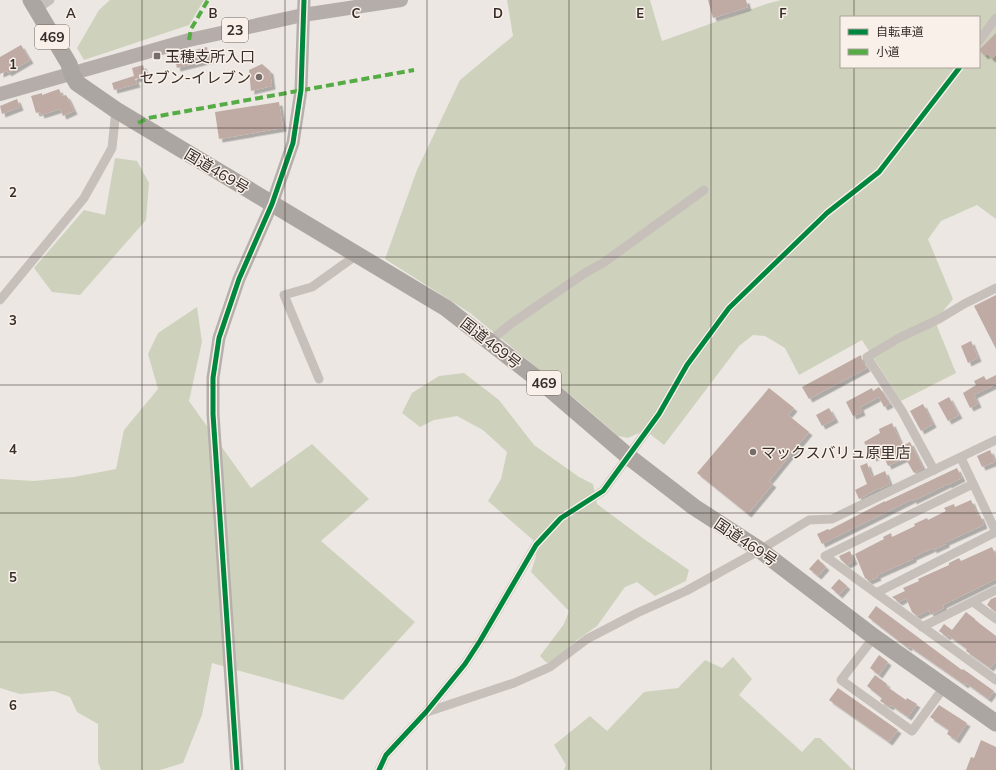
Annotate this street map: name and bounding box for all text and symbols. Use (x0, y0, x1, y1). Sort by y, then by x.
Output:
text: A (66, 5, 76, 21)
text: B (209, 5, 218, 21)
text: C (352, 5, 361, 21)
text: D (493, 5, 503, 21)
text: E (636, 5, 644, 21)
text: F (779, 5, 787, 21)
legend (840, 16, 980, 68)
road number: 23 (222, 18, 248, 42)
text: 自転車道 (876, 24, 924, 39)
road number: 469 (35, 25, 69, 49)
text: 小道 (876, 44, 900, 59)
place label: 玉穂支所入口 (165, 47, 255, 66)
marker: 玉穂支所入口 (152, 51, 162, 61)
text: 1 (9, 56, 17, 72)
place label: セブン-イレブン (140, 68, 251, 87)
marker: セブン-イレブン (254, 72, 264, 82)
street label: 国道469号 (181, 144, 253, 198)
text: 2 (9, 184, 17, 200)
text: 3 (9, 312, 17, 328)
street label: 国道469号 (457, 313, 525, 373)
road number: 469 (527, 371, 561, 395)
text: 4 (9, 441, 17, 457)
place label: マックスバリュ原里店 (761, 443, 911, 462)
marker: マックスバリュ原里店 (748, 447, 758, 457)
street label: 国道469号 (711, 514, 781, 570)
text: 5 (9, 569, 17, 585)
text: 6 (9, 697, 17, 713)

